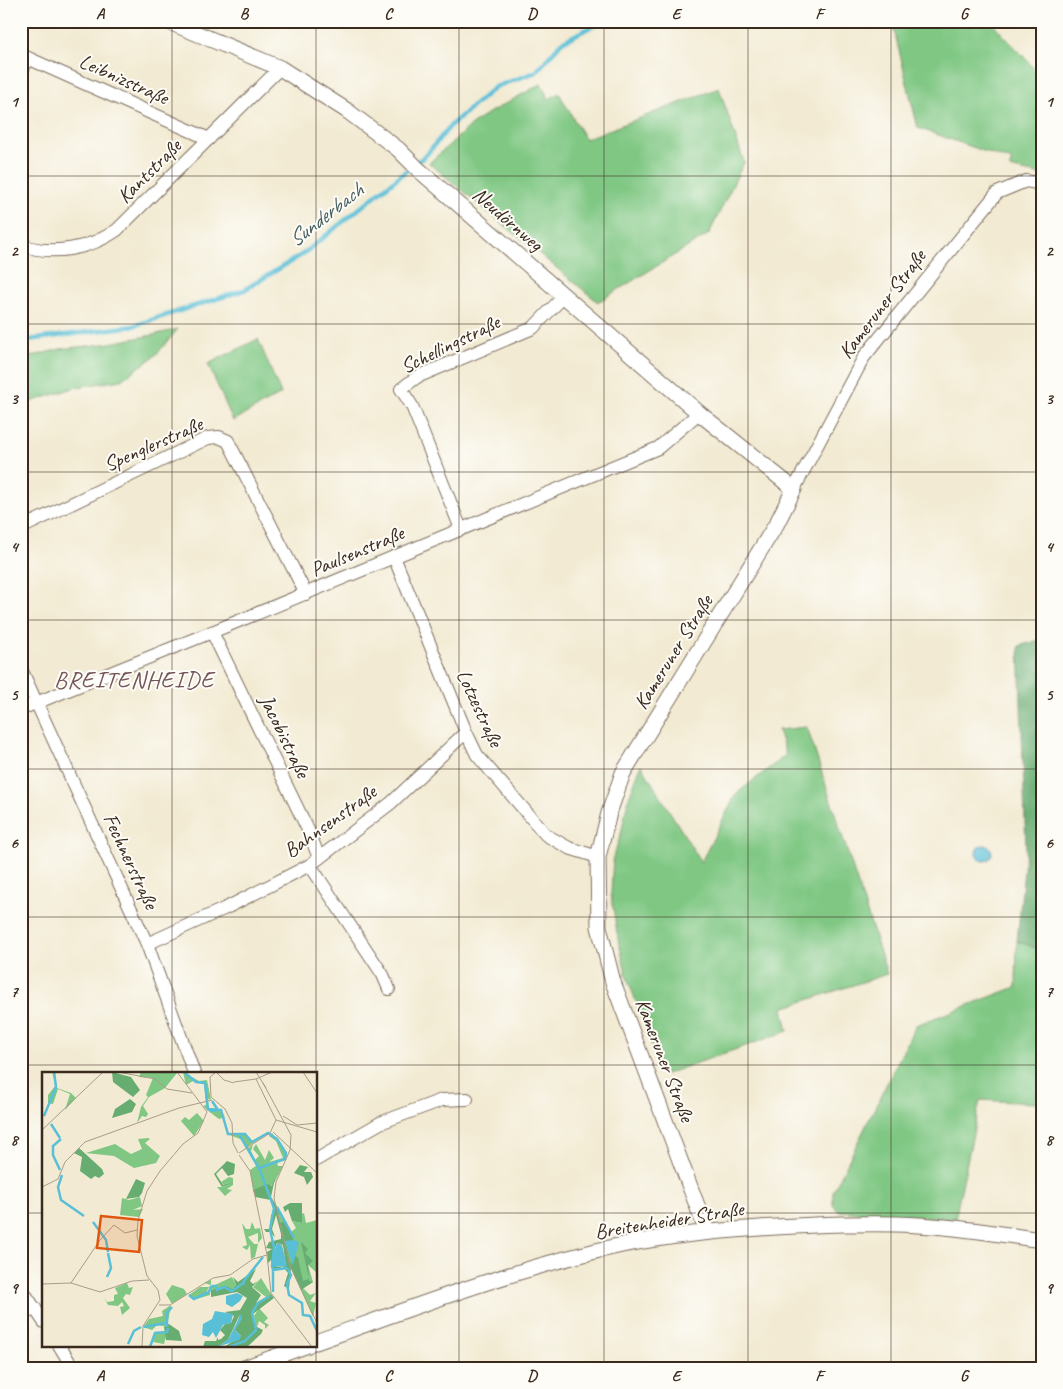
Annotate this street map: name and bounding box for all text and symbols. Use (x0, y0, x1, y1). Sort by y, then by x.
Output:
text: A (96, 4, 106, 24)
text: B (240, 4, 250, 24)
text: C (384, 4, 394, 24)
text: D (527, 4, 538, 24)
text: E (672, 4, 683, 24)
text: F (815, 4, 826, 24)
text: G (960, 4, 970, 24)
street label: Leibnizstraße (75, 48, 175, 111)
text: 1 (10, 92, 19, 112)
text: 1 (1045, 92, 1054, 112)
street label: Kantstraße (111, 132, 188, 209)
water label: Sunderbach (282, 175, 371, 253)
street label: Neudörnweg (467, 181, 550, 258)
text: 2 (10, 241, 19, 261)
text: 2 (1045, 241, 1054, 261)
street label: Kameruner Straße (833, 243, 933, 364)
street label: Schellingstraße (396, 308, 506, 379)
text: 3 (10, 389, 19, 409)
text: 3 (1045, 389, 1054, 409)
street label: Spenglerstraße (100, 410, 208, 477)
street label: Paulsenstraße (306, 519, 410, 582)
text: 4 (10, 537, 19, 557)
text: 4 (1045, 537, 1054, 557)
street label: Kameruner Straße (628, 588, 720, 714)
district label: BREITENHEIDE (54, 665, 216, 695)
street label: Lotzestraße (451, 665, 510, 753)
text: 5 (11, 685, 20, 705)
text: 5 (1046, 685, 1055, 705)
street label: Jacobistraße (253, 689, 317, 784)
street label: Bahnsenstraße (279, 777, 383, 863)
street label: Fechnerstraße (98, 809, 165, 915)
text: 6 (10, 833, 19, 853)
text: 6 (1045, 833, 1054, 853)
text: 7 (10, 982, 19, 1002)
text: 7 (1045, 982, 1054, 1002)
street label: Kameruner Straße (630, 995, 701, 1127)
inset map (42, 1072, 318, 1346)
text: 8 (10, 1130, 19, 1150)
text: 8 (1045, 1130, 1054, 1150)
street label: Breitenheider Straße (593, 1195, 747, 1245)
text: 9 (10, 1278, 19, 1298)
text: 9 (1045, 1278, 1054, 1298)
text: A (96, 1366, 106, 1386)
text: B (240, 1366, 250, 1386)
text: C (384, 1366, 394, 1386)
text: D (527, 1366, 538, 1386)
text: E (672, 1366, 683, 1386)
text: F (815, 1366, 826, 1386)
text: G (960, 1366, 970, 1386)

